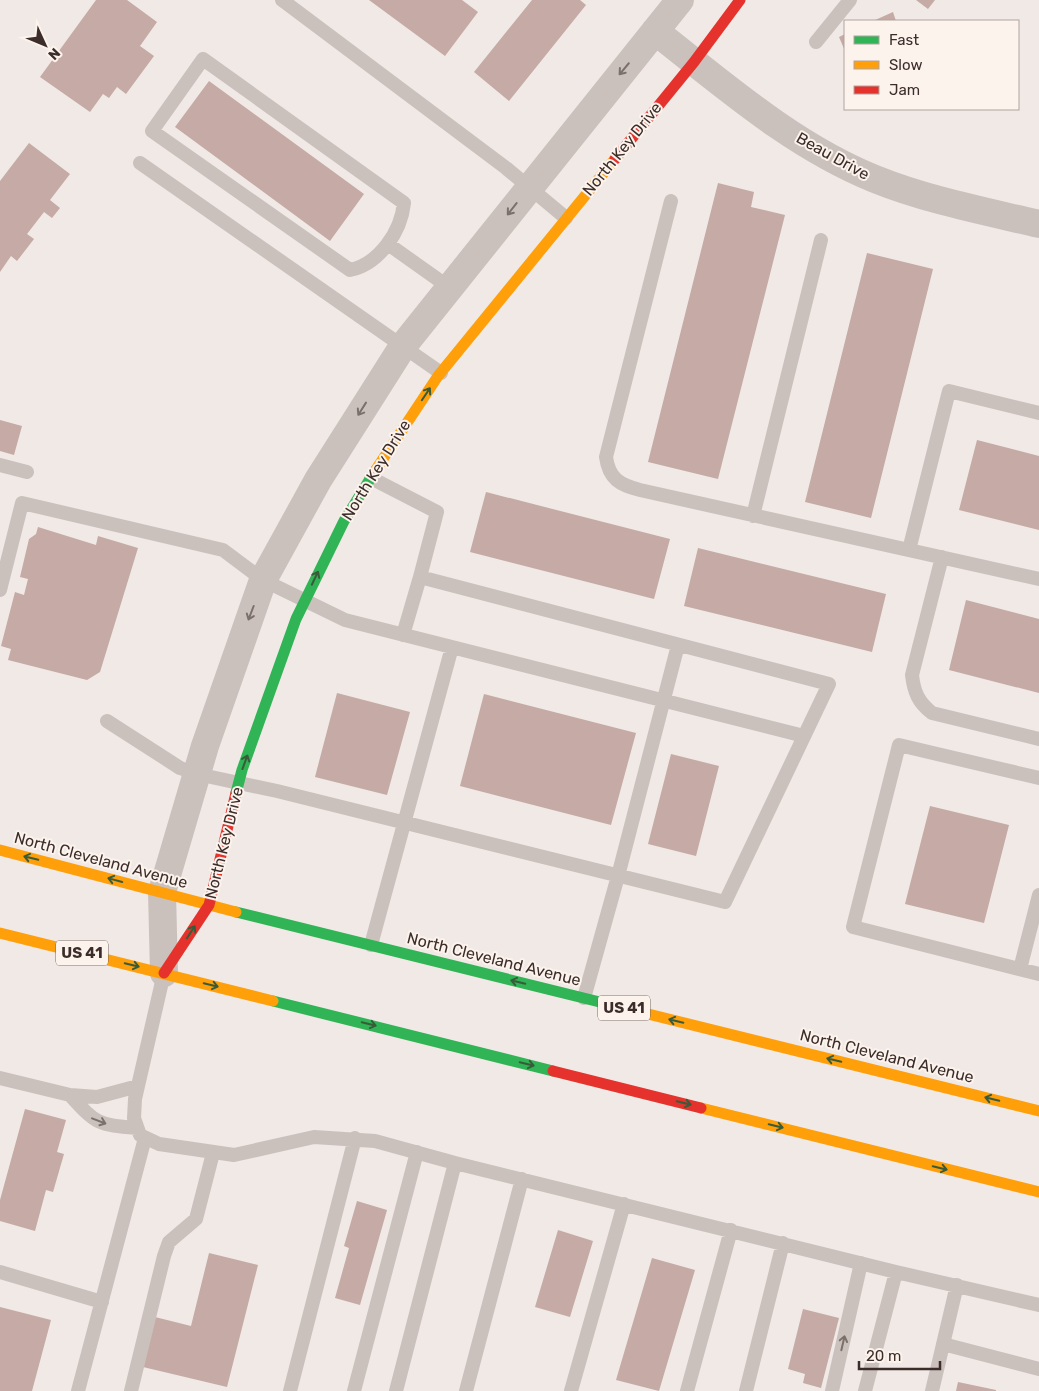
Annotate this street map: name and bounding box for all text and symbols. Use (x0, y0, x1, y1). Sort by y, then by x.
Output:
north arrow (20, 20, 70, 70)
legend (844, 20, 1019, 110)
text: Fast (889, 31, 919, 49)
text: N (44, 44, 64, 63)
text: Slow (889, 56, 922, 74)
one-way arrow (618, 62, 630, 75)
text: Jam (889, 81, 920, 99)
street label: North Key Drive (578, 98, 666, 200)
street label: Beau Drive (793, 128, 873, 184)
one-way arrow (506, 202, 517, 215)
one-way arrow (421, 387, 431, 401)
one-way arrow (356, 402, 367, 416)
street label: North Key Drive (337, 416, 415, 524)
one-way arrow (311, 571, 320, 586)
one-way arrow (246, 605, 256, 620)
one-way arrow (241, 755, 250, 770)
street label: North Key Drive (201, 785, 247, 901)
street label: North Cleveland Avenue (12, 828, 190, 892)
one-way arrow (23, 853, 39, 862)
one-way arrow (108, 875, 124, 884)
one-way arrow (186, 926, 196, 940)
street label: North Cleveland Avenue (405, 928, 583, 990)
road number: US 41 (56, 940, 108, 966)
one-way arrow (124, 961, 140, 970)
one-way arrow (511, 977, 527, 986)
one-way arrow (203, 981, 219, 990)
road number: US 41 (598, 996, 650, 1020)
one-way arrow (669, 1016, 685, 1025)
one-way arrow (360, 1020, 376, 1029)
street label: North Cleveland Avenue (798, 1025, 976, 1087)
one-way arrow (826, 1055, 842, 1064)
one-way arrow (518, 1060, 534, 1069)
one-way arrow (984, 1094, 1000, 1103)
one-way arrow (676, 1099, 692, 1108)
one-way arrow (90, 1117, 106, 1126)
one-way arrow (768, 1122, 784, 1132)
one-way arrow (932, 1163, 948, 1173)
one-way arrow (839, 1336, 848, 1352)
scale bar (859, 1338, 940, 1370)
text: 20 m (866, 1347, 901, 1365)

